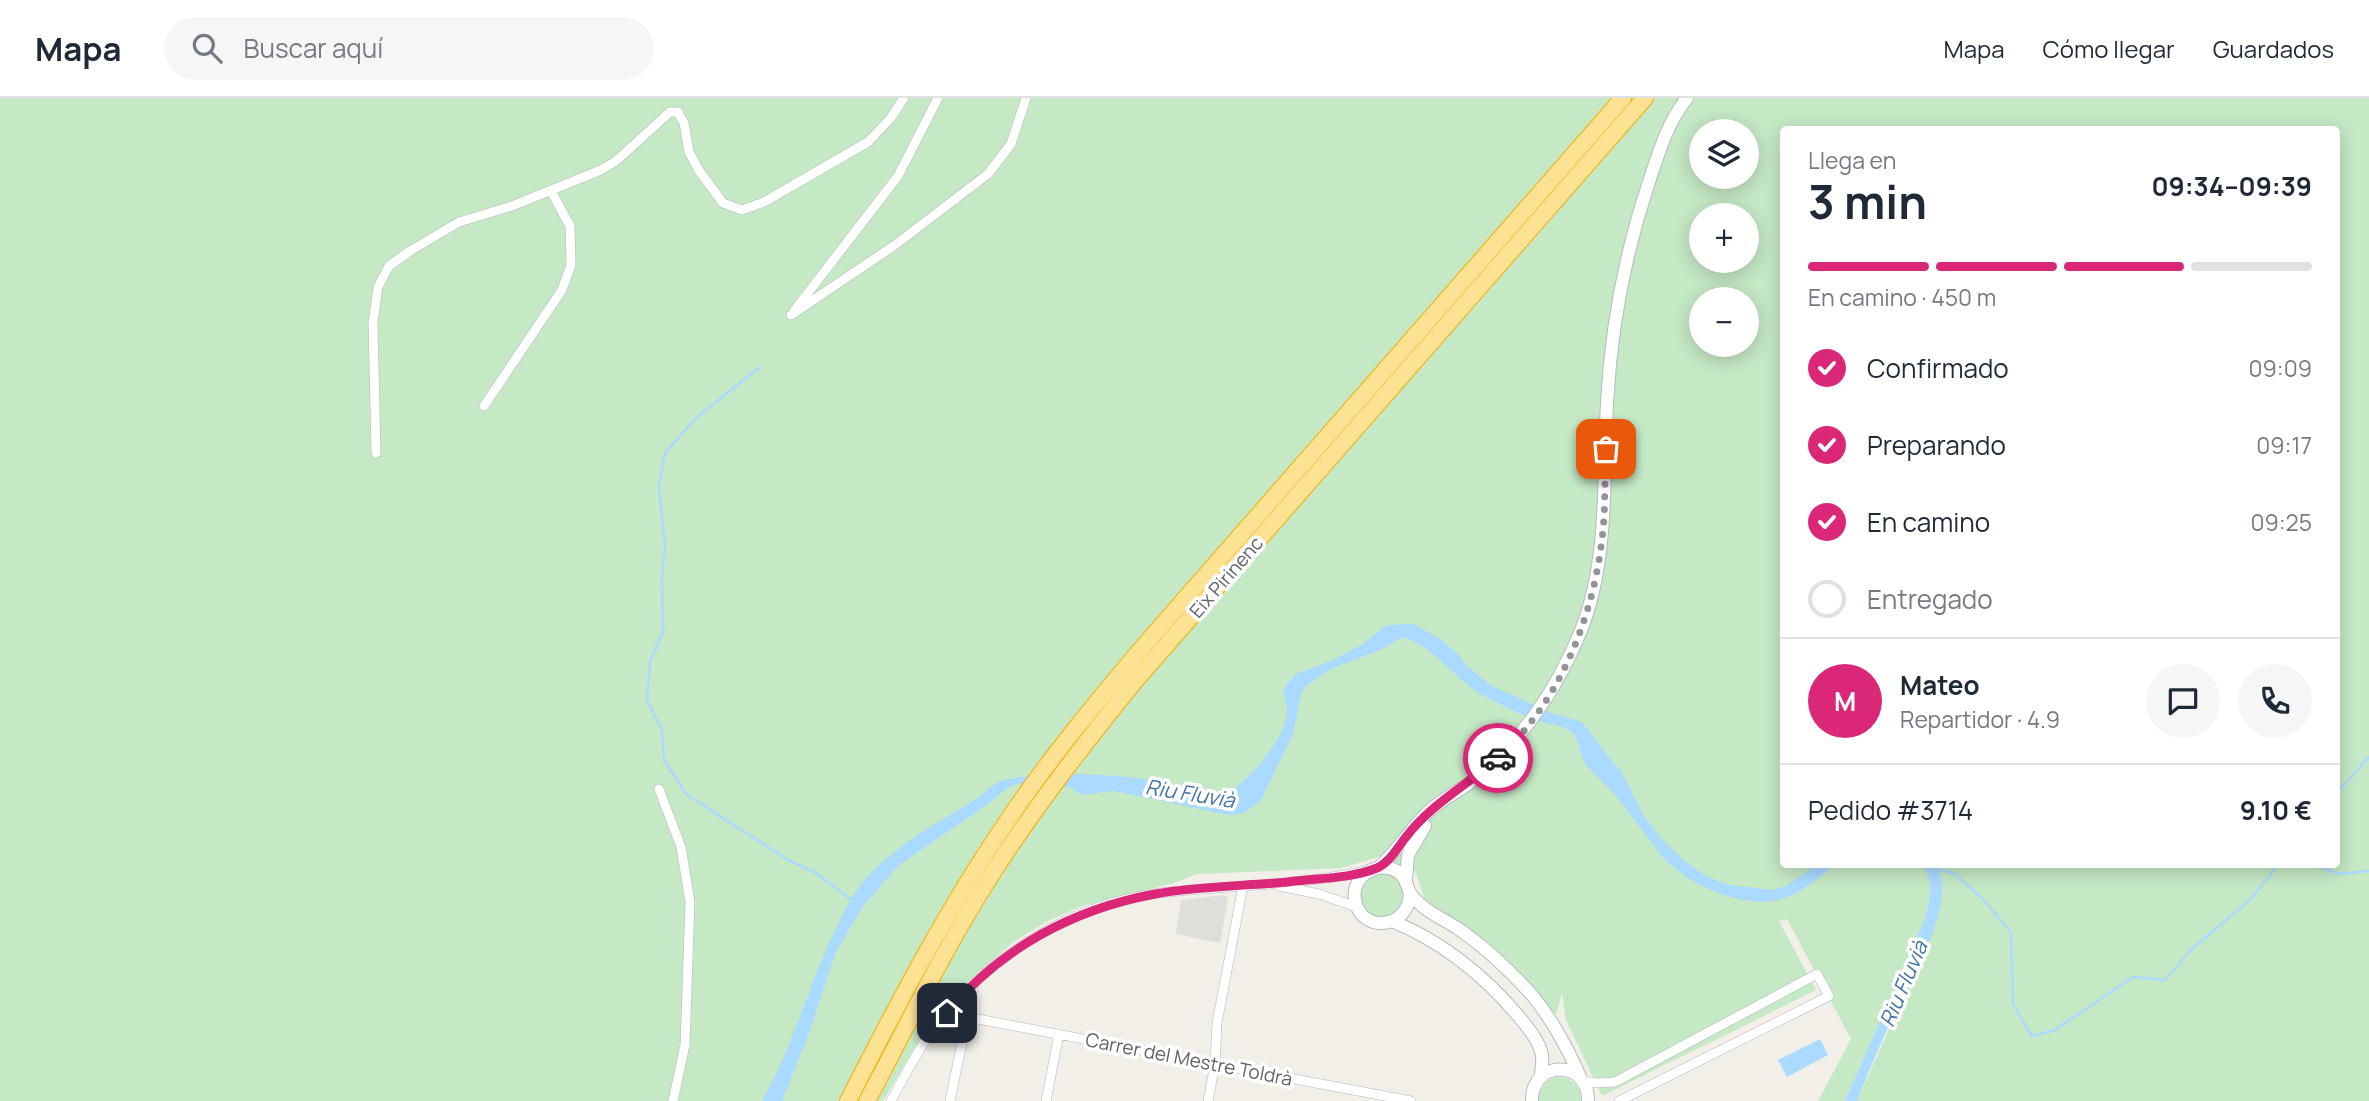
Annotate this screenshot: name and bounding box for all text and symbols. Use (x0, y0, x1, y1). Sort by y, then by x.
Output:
search box (164, 17, 654, 80)
text: Mapa (35, 26, 122, 71)
icon: search (188, 29, 226, 67)
text: Buscar aquí (244, 30, 383, 66)
text: Mapa (1944, 32, 2005, 65)
text: Cómo llegar (2043, 32, 2175, 65)
text: Guardados (2213, 32, 2334, 65)
map controls (1689, 119, 1759, 357)
button: layers (1689, 119, 1759, 189)
text: Llega en (1808, 144, 1896, 176)
text: 09:34–09:39 (2151, 168, 2312, 204)
text: 3 min (1808, 170, 1927, 233)
button: + (1689, 203, 1759, 273)
text: En camino · 450 m (1808, 281, 1996, 313)
button: − (1689, 287, 1759, 357)
icon: check (1808, 349, 1846, 387)
text: Confirmado (1867, 350, 2009, 386)
text: 09:09 (2249, 352, 2312, 384)
pin (1576, 419, 1636, 479)
icon: check (1808, 426, 1846, 464)
text: Preparando (1867, 427, 2006, 463)
text: 09:17 (2256, 429, 2312, 461)
icon: bag (1587, 430, 1625, 468)
icon: check (1808, 503, 1846, 541)
text: En camino (1867, 504, 1990, 540)
text: 09:25 (2250, 506, 2312, 538)
street label: Eix Pirinenc (1183, 531, 1269, 623)
text: Entregado (1867, 581, 1993, 617)
button: chat (2146, 664, 2220, 738)
button: phone (2238, 664, 2312, 738)
text: Mateo (1900, 667, 1979, 703)
text: M (1834, 683, 1856, 719)
text: Repartidor · 4.9 (1900, 703, 2060, 735)
courier (1463, 723, 1533, 793)
icon: car (1479, 739, 1517, 777)
water label: Riu Fluvià (1144, 772, 1238, 814)
text: Pedido #3714 (1808, 792, 1973, 828)
text: 9.10 € (2240, 792, 2312, 828)
water label: Riu Fluvià (1873, 935, 1934, 1031)
pin (917, 983, 977, 1043)
icon: home (928, 994, 966, 1032)
street label: Carrer del Mestre Toldrà (1083, 1026, 1295, 1092)

